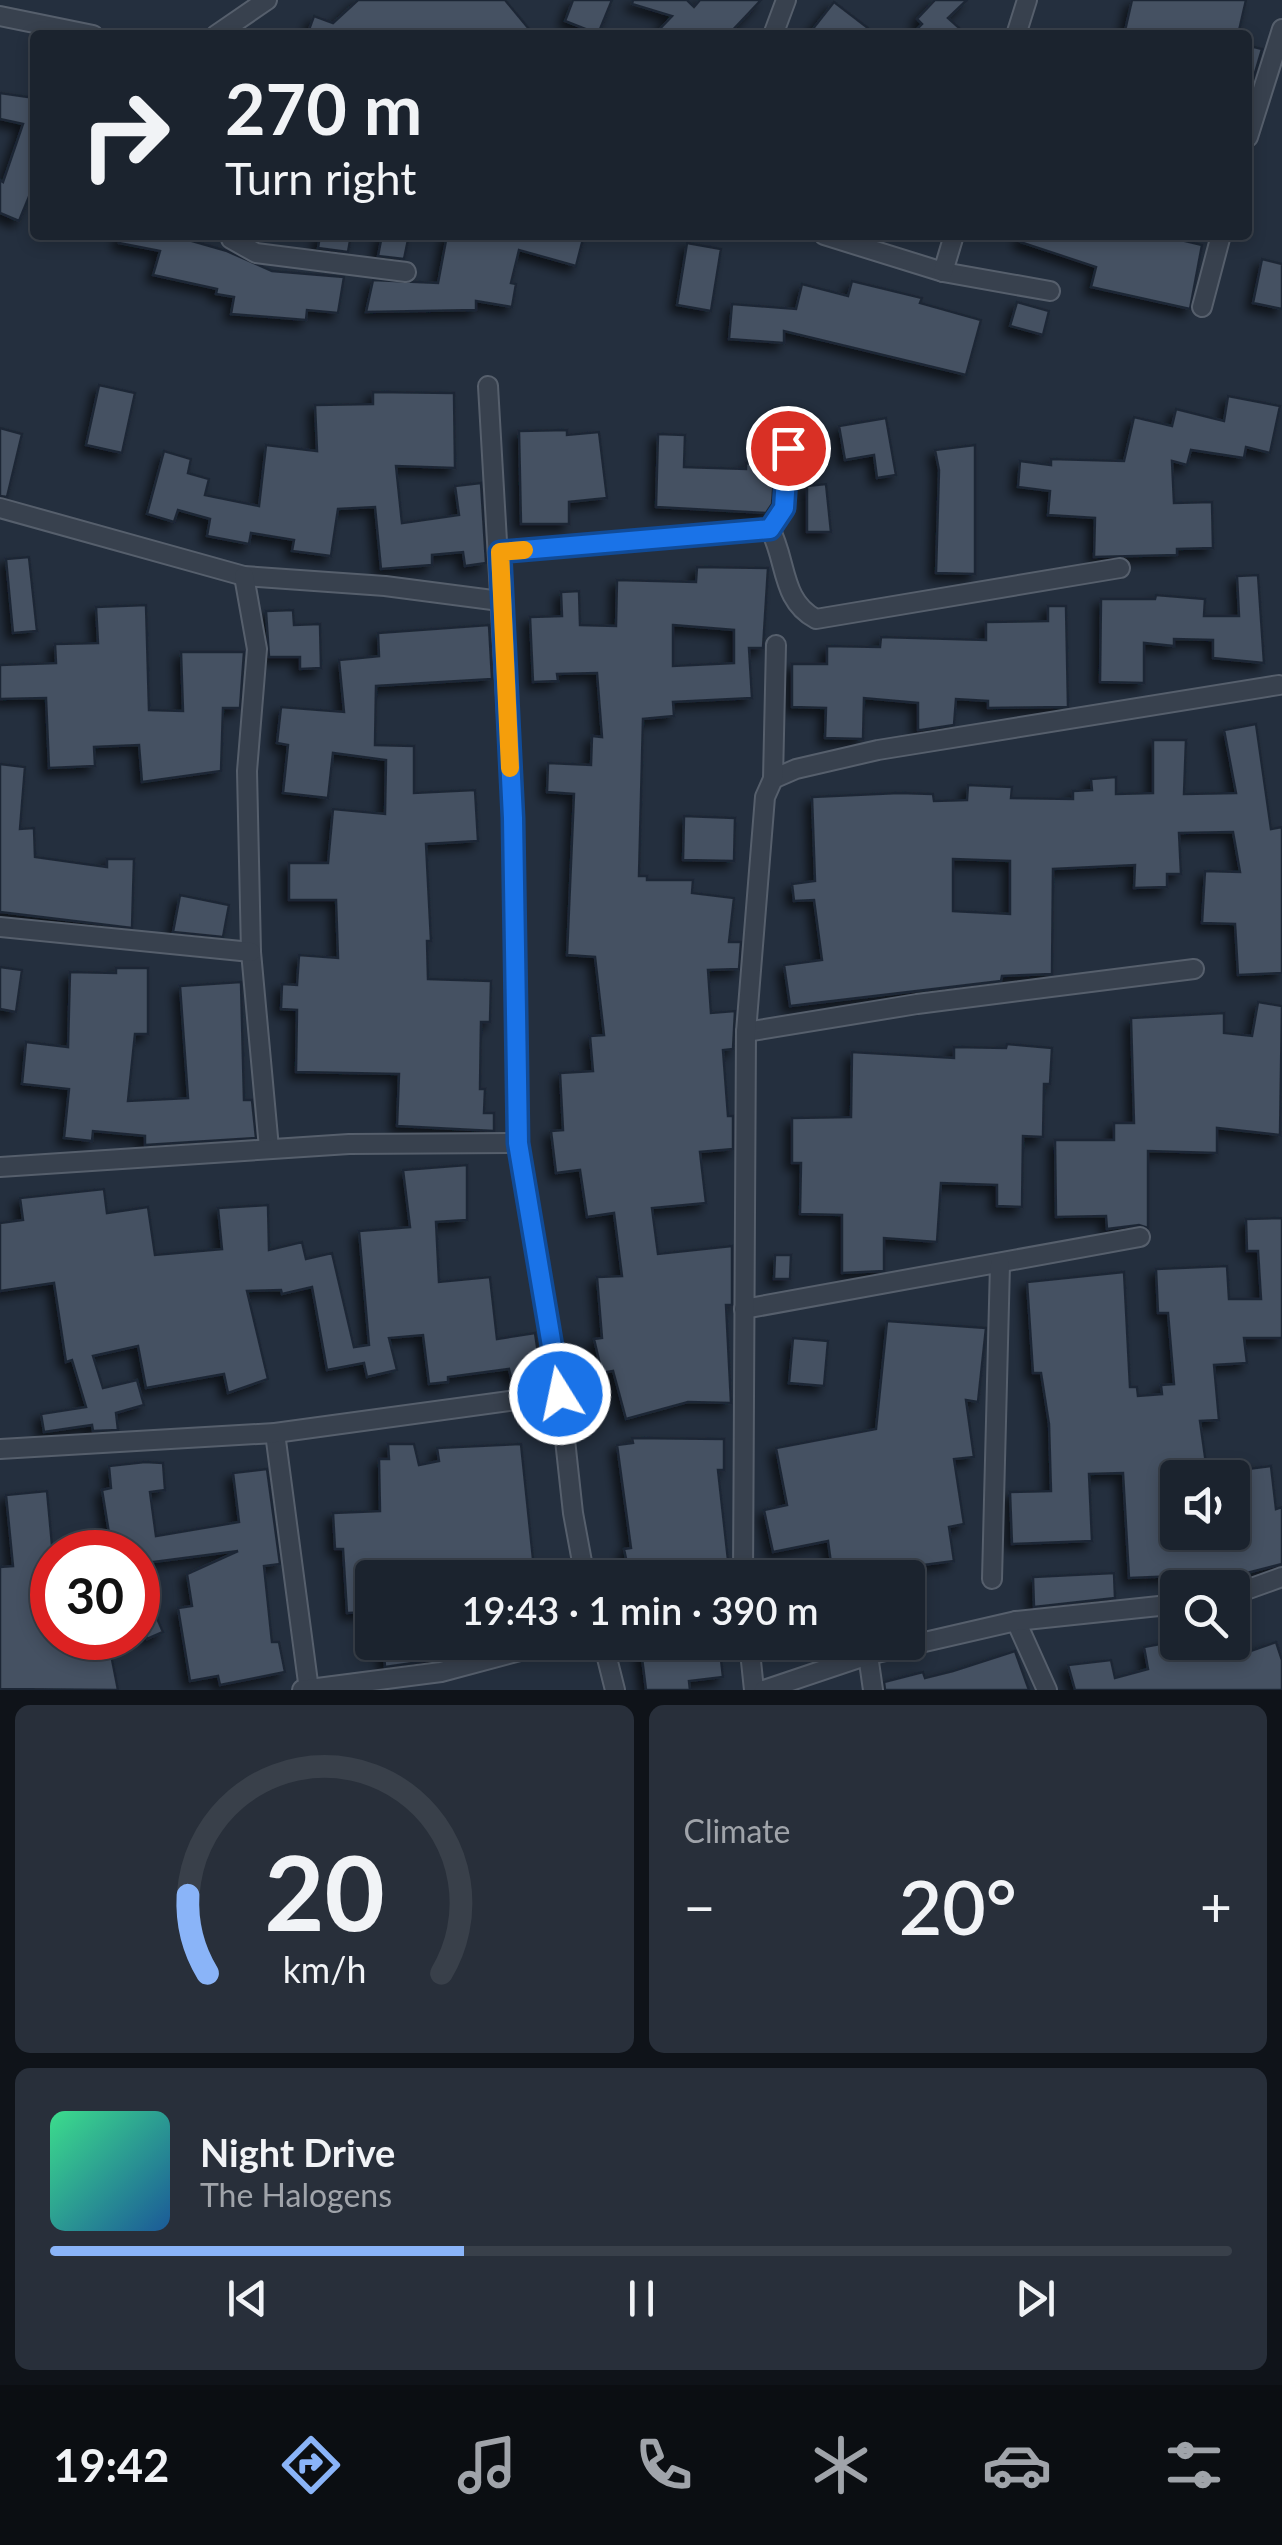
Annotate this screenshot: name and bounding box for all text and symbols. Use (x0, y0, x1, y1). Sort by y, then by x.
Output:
text: 270 m (225, 66, 422, 150)
icon: right (60, 70, 190, 200)
text: Turn right (225, 151, 416, 205)
pin (746, 406, 831, 491)
icon: arrive (761, 421, 816, 476)
position arrow (508, 1342, 612, 1446)
map controls (1160, 1460, 1250, 1660)
button: sound (1160, 1460, 1250, 1550)
speed limit sign: 30 (30, 1530, 160, 1660)
button: search (1160, 1570, 1250, 1660)
text: 19:43 · 1 min · 390 m (462, 1587, 818, 1633)
text: Climate (684, 1811, 790, 1850)
text: 20 (264, 1828, 385, 1953)
text: 20° (899, 1861, 1017, 1951)
text: − (684, 1873, 715, 1939)
text: + (1200, 1873, 1232, 1939)
text: km/h (282, 1948, 366, 1991)
text: Night Drive (200, 2129, 395, 2175)
text: The Halogens (200, 2175, 392, 2214)
icon: previous (220, 2271, 275, 2326)
icon: pause (614, 2271, 669, 2326)
icon: next (1008, 2271, 1063, 2326)
icon: directions (276, 2430, 346, 2500)
icon: music (452, 2430, 522, 2500)
icon: phone (629, 2430, 699, 2500)
icon: climate (806, 2430, 876, 2500)
icon: car (982, 2430, 1052, 2500)
icon: filters (1159, 2430, 1229, 2500)
text: 19:42 (53, 2438, 169, 2492)

